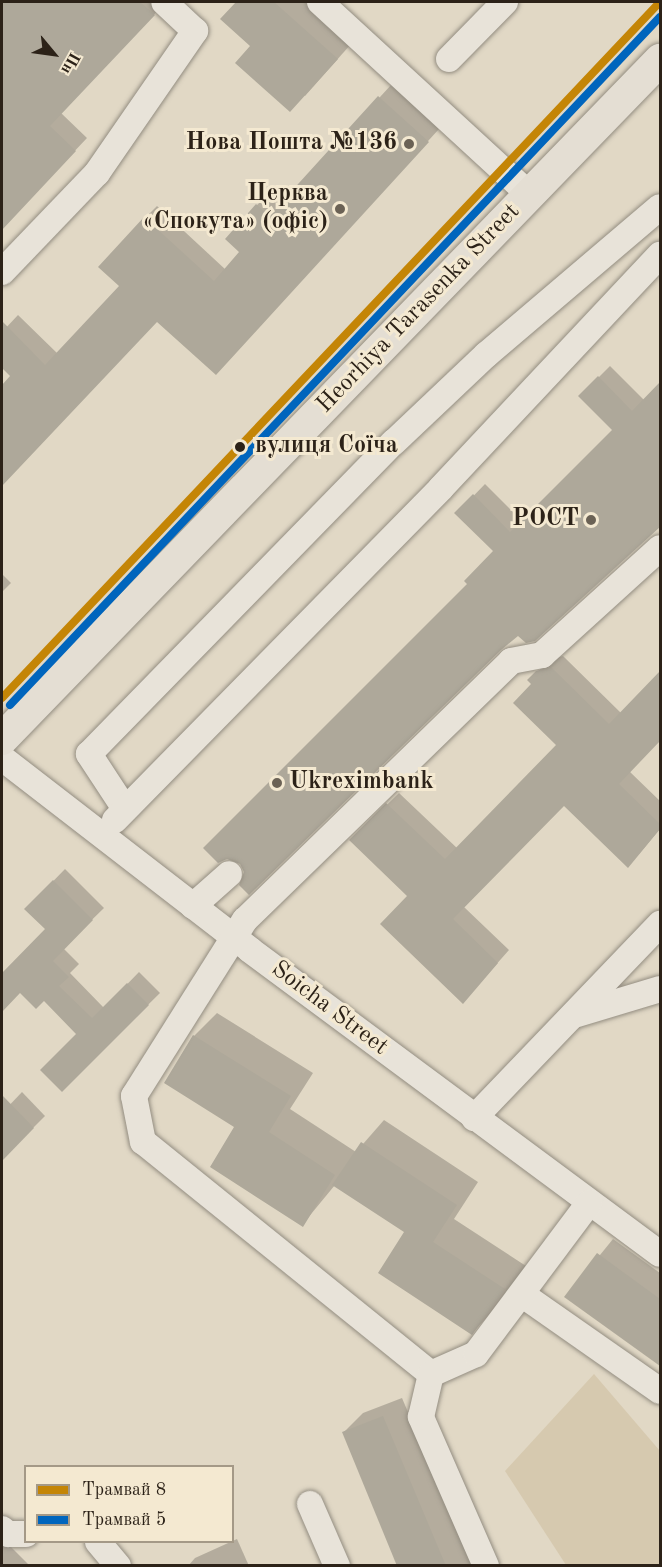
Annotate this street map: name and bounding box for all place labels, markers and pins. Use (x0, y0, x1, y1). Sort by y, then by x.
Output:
place label: Нова Пошта №136 (186, 130, 397, 158)
marker: Нова Пошта №136 (402, 137, 416, 151)
place label: Церква «Спокута» (офіс) (142, 181, 328, 237)
marker: Церква «Спокута» (офіс) (333, 202, 347, 216)
place label: вулиця Соїча (255, 433, 398, 461)
marker: вулиця Соїча (230, 437, 250, 457)
place label: РОСТ (512, 506, 579, 534)
marker: РОСТ (584, 513, 598, 527)
place label: Ukreximbank (289, 769, 434, 797)
marker: Ukreximbank (270, 776, 284, 790)

